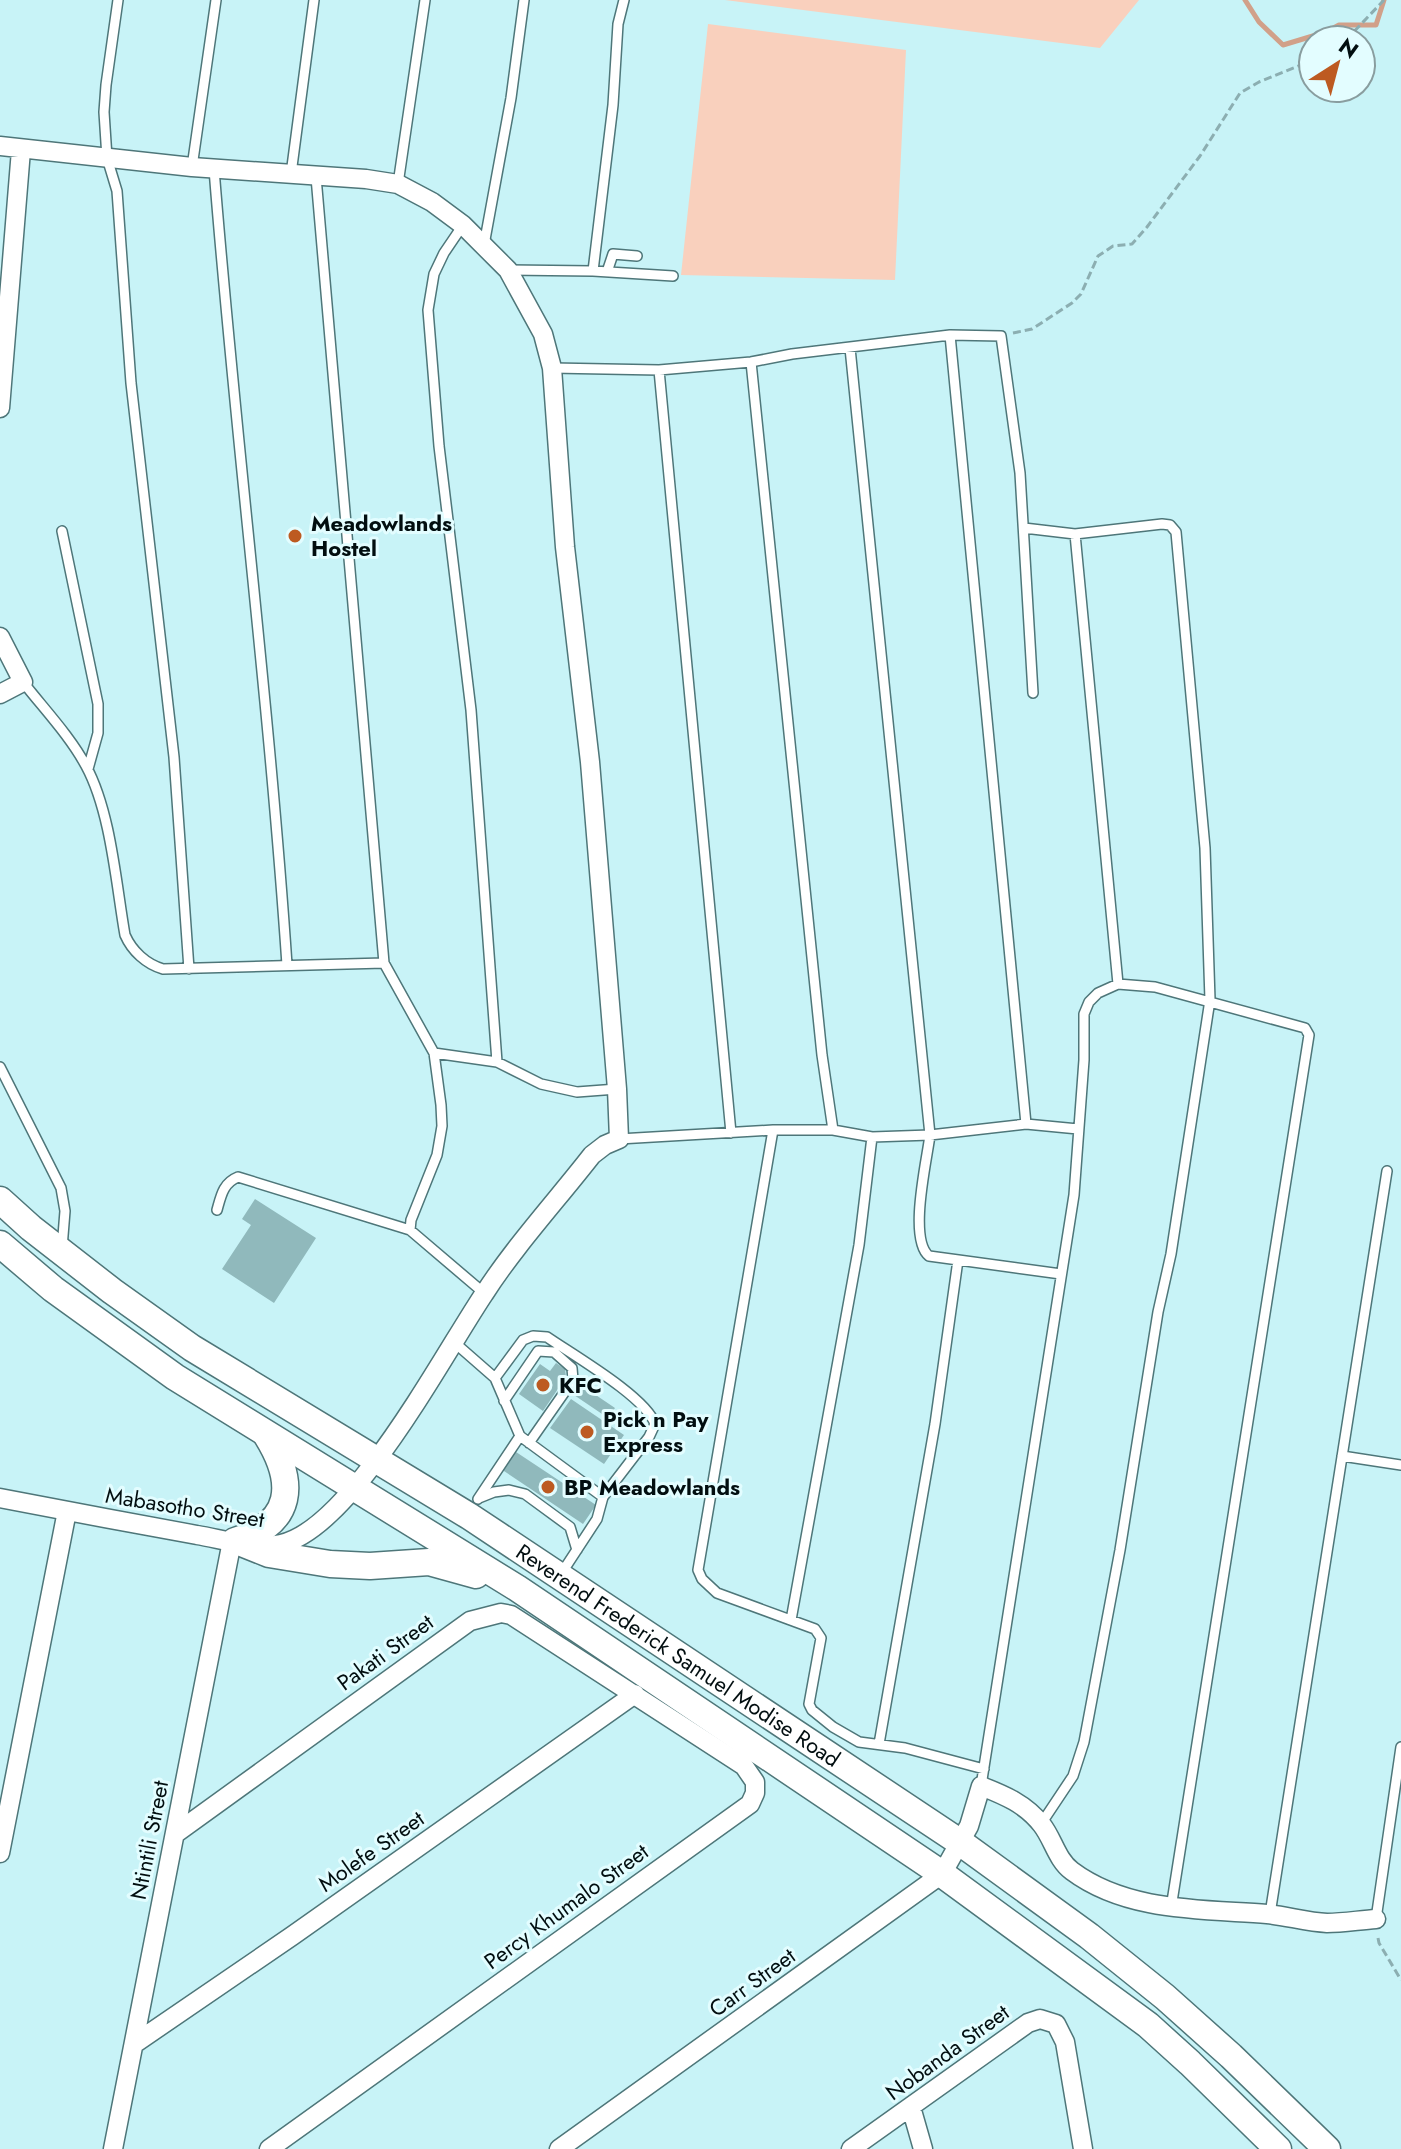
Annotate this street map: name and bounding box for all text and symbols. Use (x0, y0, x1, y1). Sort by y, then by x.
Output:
north arrow (1297, 24, 1377, 104)
text: N (1332, 30, 1365, 66)
place label: Meadowlands Hostel (311, 507, 452, 564)
marker: Meadowlands Hostel (286, 527, 304, 545)
place label: KFC (559, 1369, 602, 1401)
marker: KFC (534, 1376, 552, 1394)
place label: Pick n Pay Express (603, 1403, 709, 1460)
marker: Pick n Pay Express (578, 1423, 596, 1441)
place label: BP Meadowlands (564, 1471, 740, 1503)
marker: BP Meadowlands (539, 1478, 557, 1496)
street label: Mabasotho Street (103, 1479, 267, 1535)
street label: Reverend Frederick Samuel Modise Road (510, 1536, 847, 1775)
street label: Pakati Street (330, 1606, 440, 1698)
street label: Ntintili Street (122, 1777, 176, 1902)
street label: Molefe Street (311, 1802, 431, 1899)
street label: Percy Khumalo Street (477, 1835, 655, 1977)
street label: Carr Street (702, 1939, 802, 2024)
street label: Nobanda Street (879, 1996, 1016, 2108)

